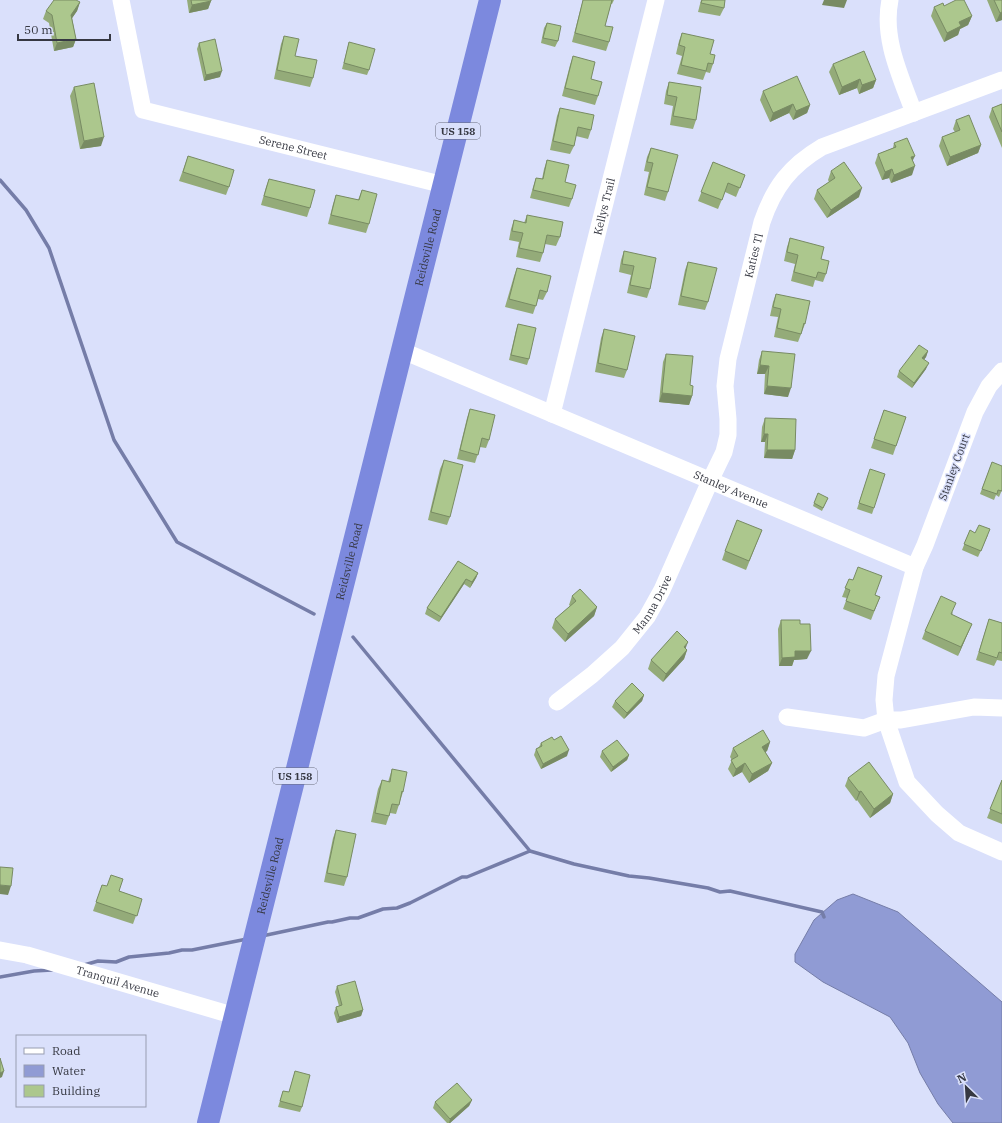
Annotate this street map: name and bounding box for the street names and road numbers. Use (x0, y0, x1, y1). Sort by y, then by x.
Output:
road number: US 158 (436, 123, 480, 139)
street label: Serene Street (258, 132, 329, 163)
street label: Kellys Trail (590, 176, 618, 237)
street label: Reidsville Road (411, 207, 444, 287)
street label: Katies Tl (741, 232, 766, 279)
street label: Stanley Court (935, 432, 973, 502)
street label: Stanley Avenue (692, 467, 771, 511)
street label: Reidsville Road (333, 521, 366, 602)
street label: Manna Drive (629, 573, 675, 637)
road number: US 158 (273, 768, 317, 784)
street label: Reidsville Road (254, 835, 287, 916)
street label: Tranquil Avenue (74, 963, 161, 1001)

